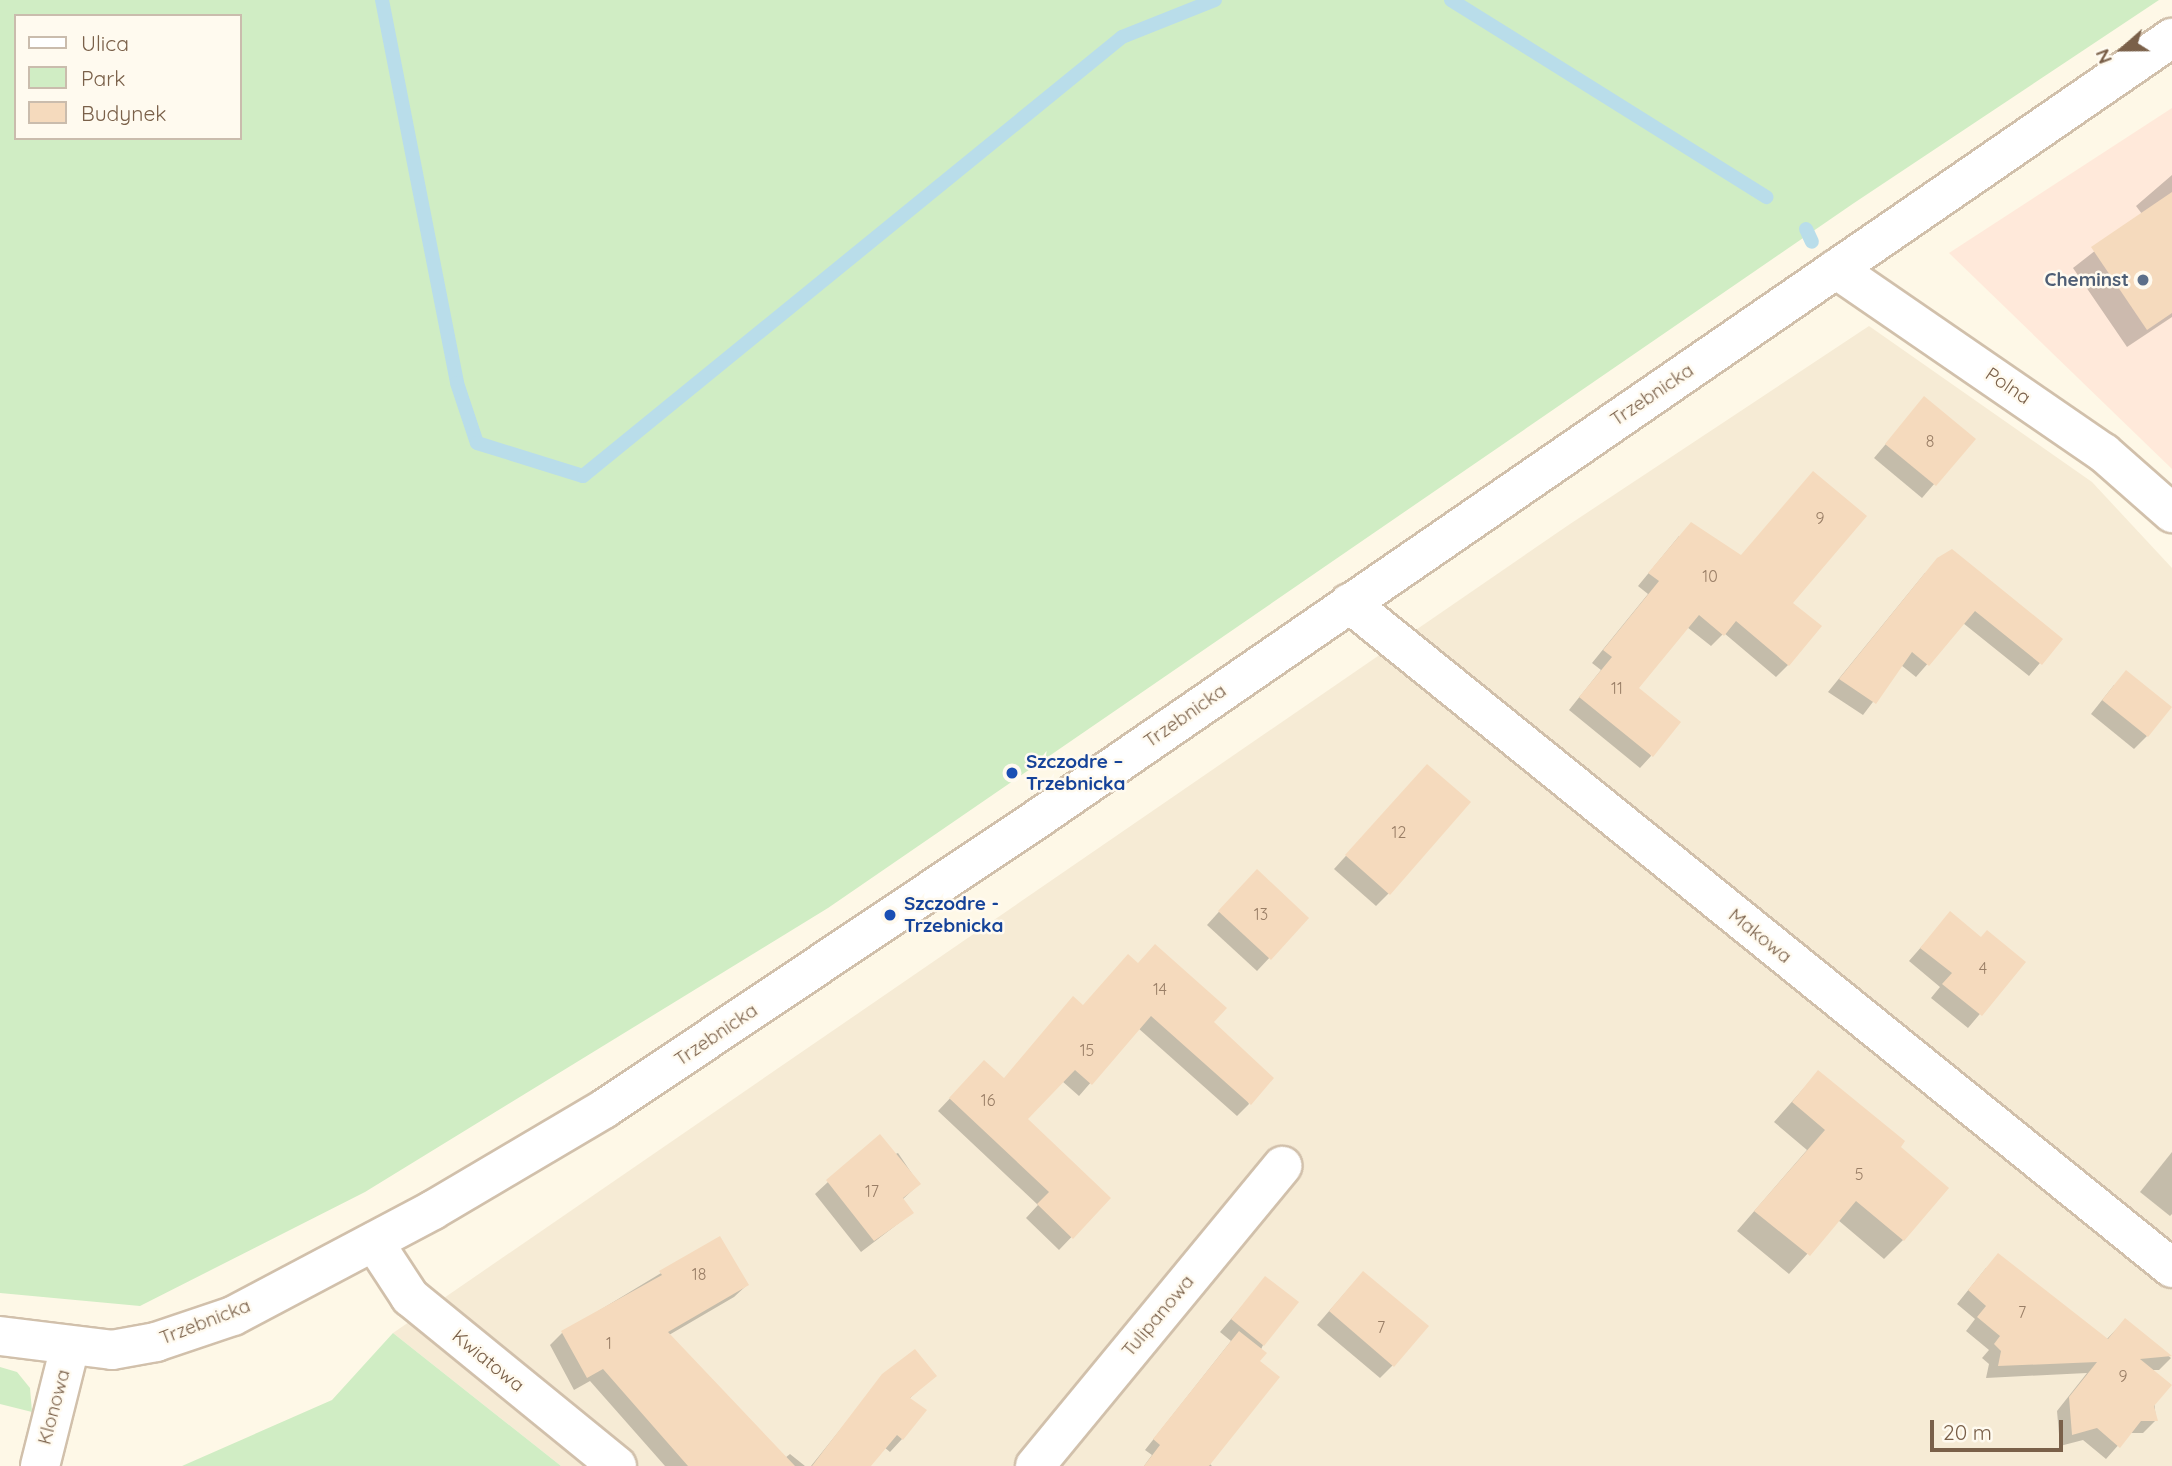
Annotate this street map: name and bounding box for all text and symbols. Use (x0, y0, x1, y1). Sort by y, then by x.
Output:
legend (14, 14, 242, 140)
north arrow (2088, 14, 2158, 84)
text: Ulica (81, 30, 129, 56)
text: N (2090, 46, 2117, 67)
text: Park (81, 65, 125, 91)
text: Budynek (81, 100, 167, 126)
place label: Cheminst (2044, 269, 2129, 291)
marker: Cheminst (2135, 272, 2151, 288)
street label: Trzebnicka (1606, 359, 1698, 431)
street label: Polna (1981, 363, 2035, 409)
house number: 8 (1926, 431, 1934, 451)
house number: 9 (1816, 508, 1824, 528)
house number: 10 (1702, 566, 1718, 586)
house number: 11 (1611, 678, 1623, 698)
street label: Trzebnicka (1139, 679, 1231, 753)
place label: Szczodre – Trzebnicka (1026, 751, 1126, 795)
marker: Szczodre – Trzebnicka (1004, 765, 1020, 781)
house number: 12 (1392, 822, 1406, 842)
place label: Szczodre - Trzebnicka (904, 893, 1004, 937)
house number: 13 (1254, 904, 1268, 924)
street label: Makowa (1724, 904, 1796, 968)
marker: Szczodre - Trzebnicka (882, 907, 898, 923)
house number: 4 (1979, 958, 1987, 978)
house number: 14 (1153, 979, 1167, 999)
street label: Trzebnicka (670, 999, 762, 1071)
house number: 15 (1080, 1040, 1094, 1060)
house number: 16 (981, 1090, 995, 1110)
house number: 5 (1855, 1164, 1863, 1184)
house number: 17 (865, 1181, 879, 1201)
house number: 18 (692, 1264, 706, 1284)
street label: Tulipanowa (1117, 1270, 1199, 1362)
street label: Trzebnicka (156, 1294, 254, 1350)
house number: 7 (2018, 1302, 2026, 1322)
house number: 7 (1377, 1317, 1385, 1337)
street label: Kwiatowa (447, 1325, 529, 1397)
house number: 1 (606, 1333, 612, 1353)
house number: 9 (2119, 1366, 2127, 1386)
street label: Klonowa (33, 1367, 75, 1447)
scale bar (1934, 1406, 2067, 1450)
text: 20 m (1943, 1419, 1992, 1445)

